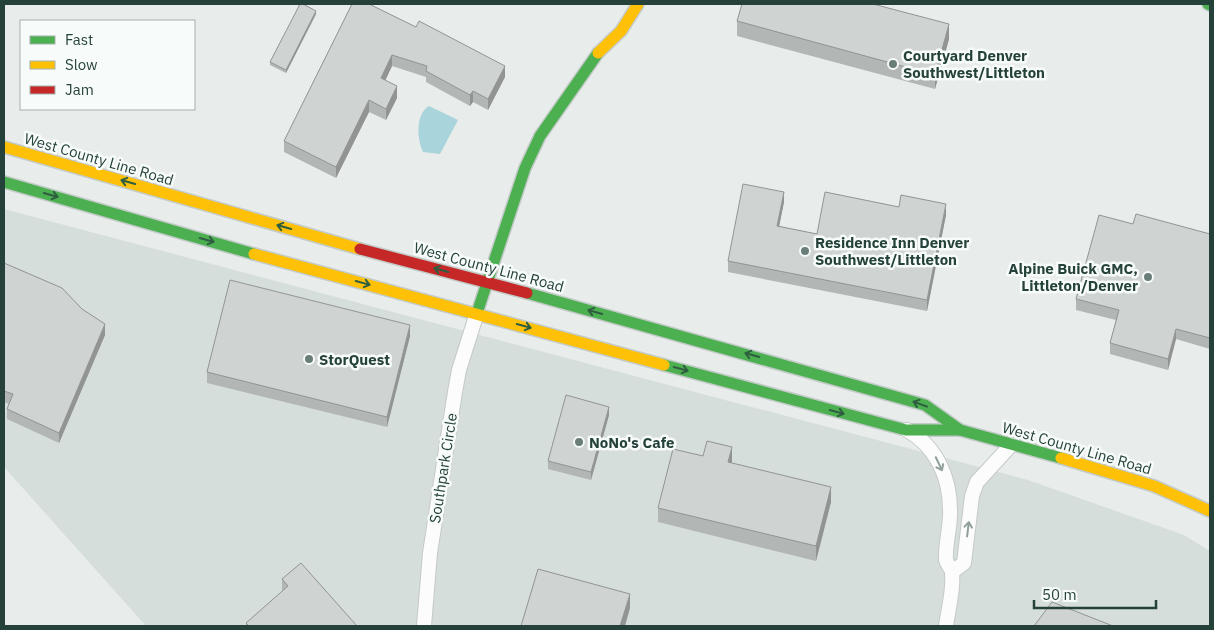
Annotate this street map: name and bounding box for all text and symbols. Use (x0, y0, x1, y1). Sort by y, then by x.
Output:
legend (20, 20, 195, 110)
text: Fast (65, 30, 93, 49)
place label: Courtyard Denver Southwest/Littleton (903, 46, 1045, 82)
text: Slow (65, 55, 98, 74)
marker: Courtyard Denver Southwest/Littleton (887, 58, 899, 70)
text: Jam (65, 80, 94, 99)
street label: West County Line Road (22, 129, 176, 189)
one-way arrow (120, 177, 136, 187)
one-way arrow (42, 191, 58, 201)
one-way arrow (276, 222, 292, 232)
place label: Residence Inn Denver Southwest/Littleton (815, 233, 969, 269)
one-way arrow (198, 236, 214, 246)
street label: West County Line Road (412, 238, 566, 296)
marker: Residence Inn Denver Southwest/Littleton (799, 245, 811, 257)
place label: Alpine Buick GMC, Littleton/Denver (1008, 259, 1138, 295)
one-way arrow (433, 264, 449, 274)
marker: Alpine Buick GMC, Littleton/Denver (1142, 271, 1154, 283)
one-way arrow (355, 279, 371, 288)
one-way arrow (588, 306, 604, 316)
one-way arrow (515, 322, 531, 331)
place label: StorQuest (319, 350, 390, 369)
one-way arrow (744, 350, 760, 360)
marker: StorQuest (303, 353, 315, 365)
one-way arrow (672, 365, 688, 375)
one-way arrow (912, 399, 928, 408)
one-way arrow (829, 408, 845, 417)
street label: Southpark Circle (425, 411, 461, 525)
street label: West County Line Road (1000, 418, 1154, 478)
place label: NoNo's Cafe (589, 433, 675, 452)
marker: NoNo's Cafe (573, 436, 585, 448)
one-way arrow (935, 456, 944, 471)
one-way arrow (963, 521, 973, 537)
scale bar (1034, 578, 1156, 610)
text: 50 m (1042, 585, 1077, 604)

